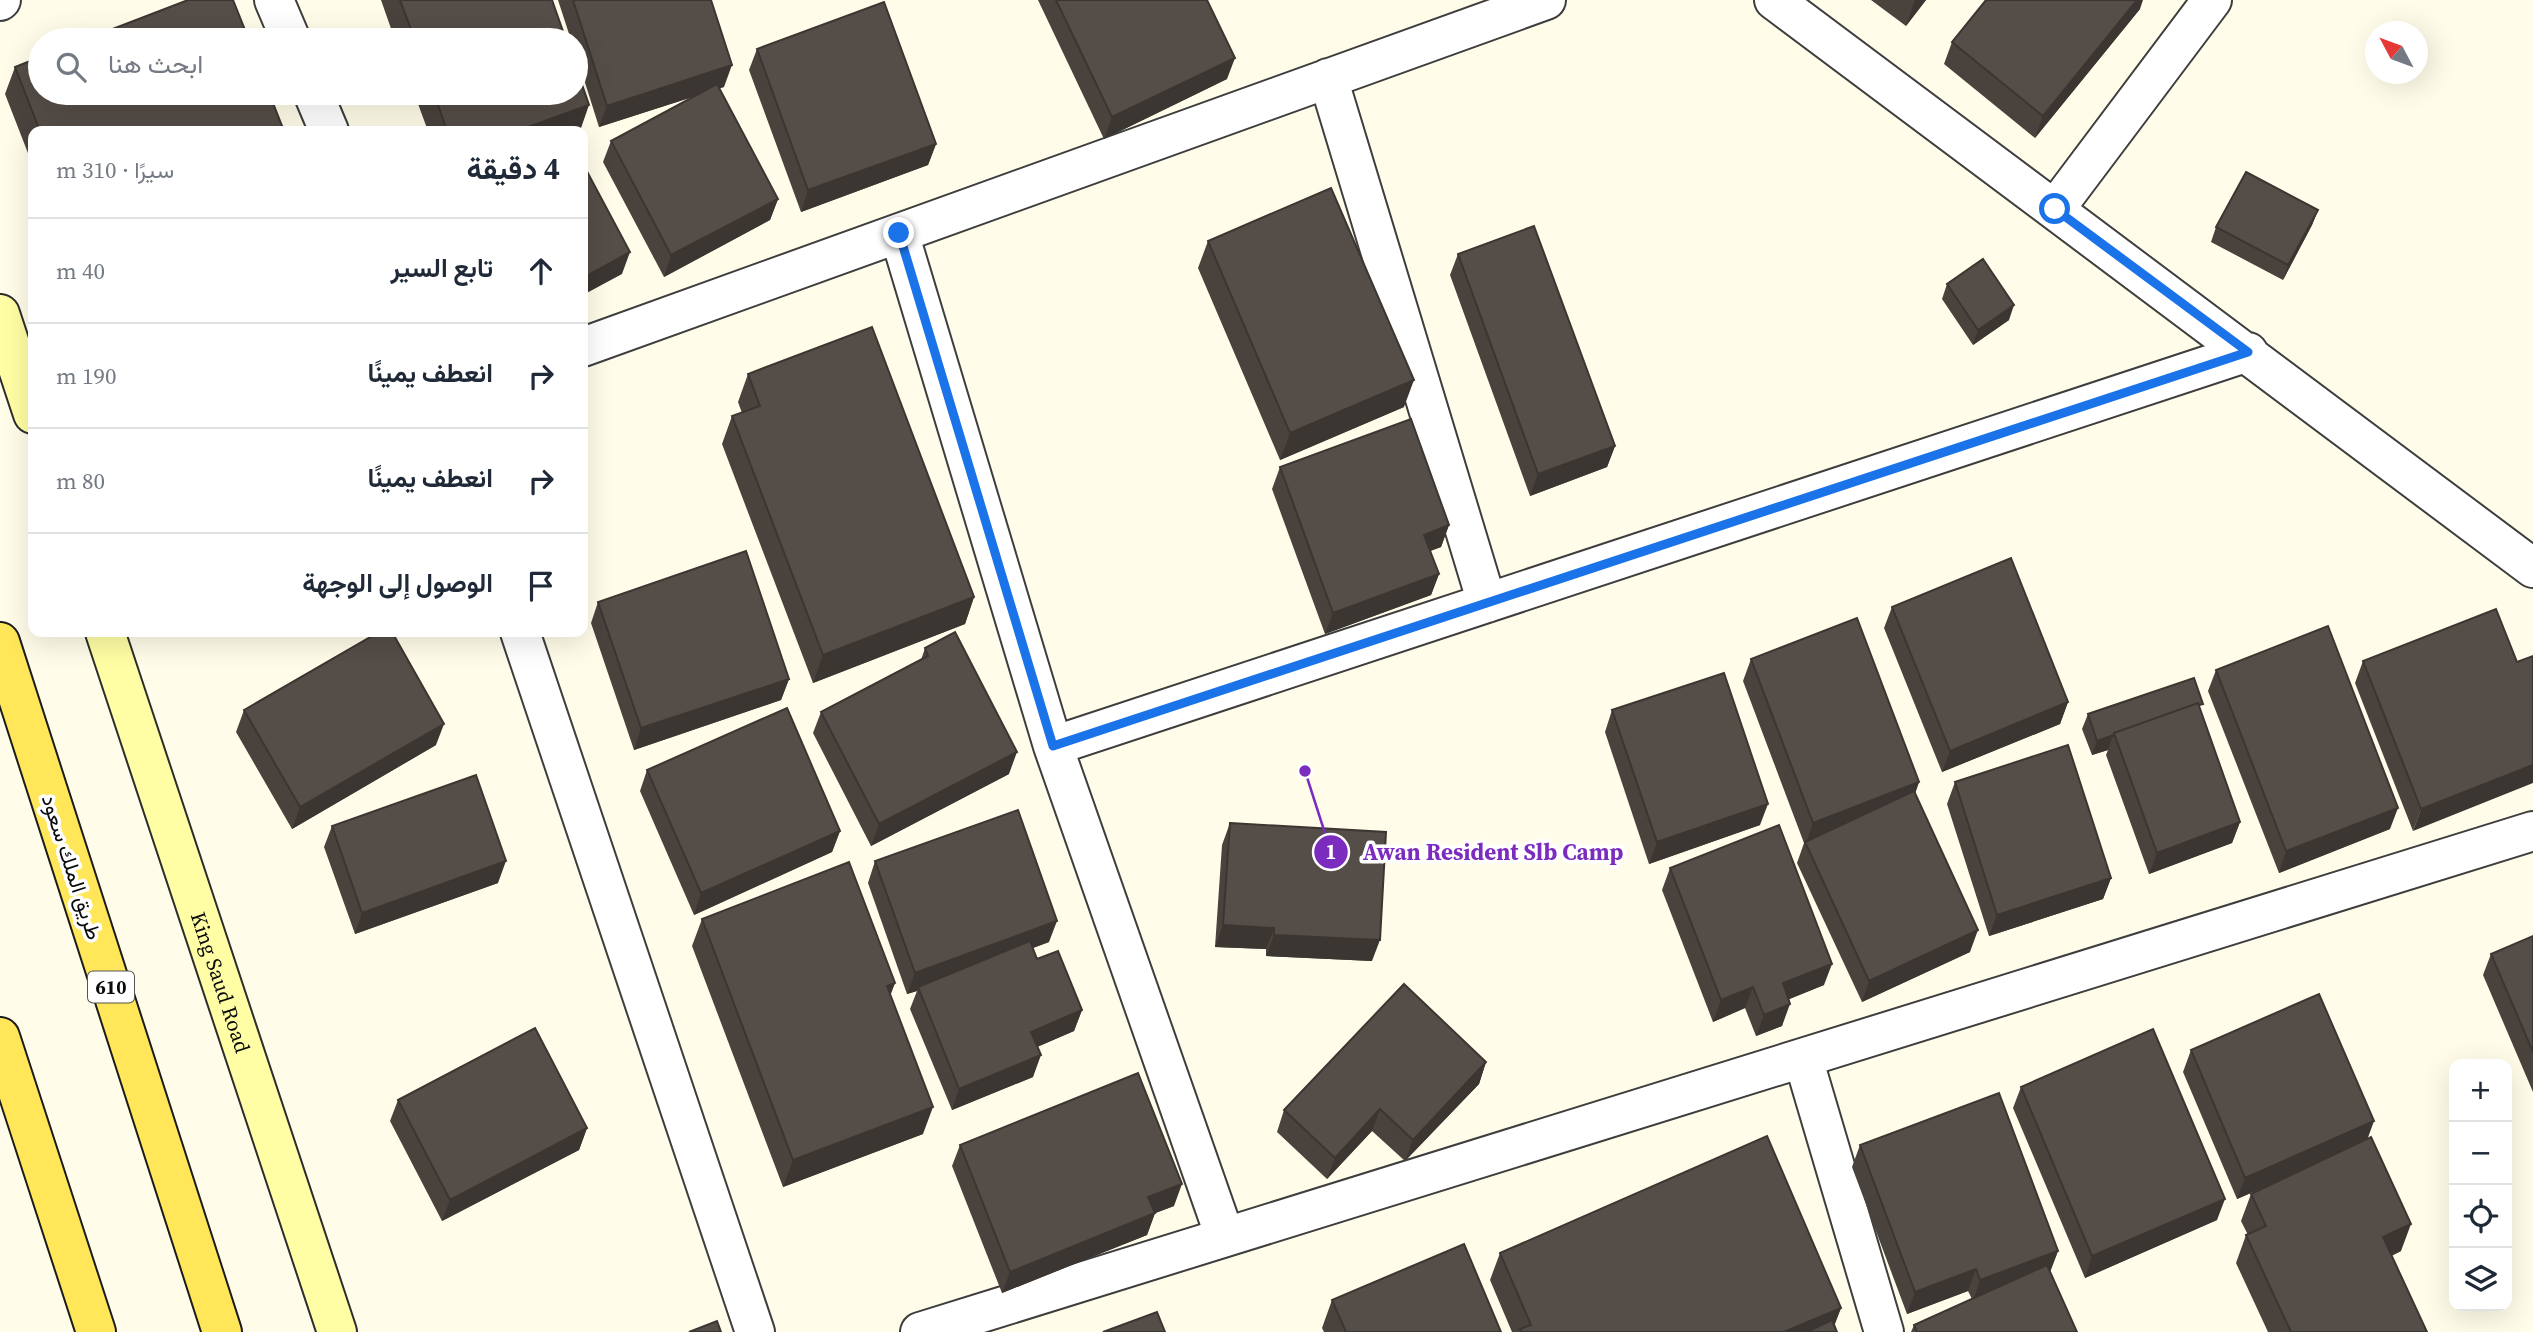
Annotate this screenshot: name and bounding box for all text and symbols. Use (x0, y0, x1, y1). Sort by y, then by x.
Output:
north arrow (2365, 21, 2428, 84)
search box (28, 28, 588, 105)
text: ابحث هنا (108, 46, 203, 82)
icon: search (52, 48, 90, 86)
text: 4 دقيقة (467, 148, 560, 189)
text: سيرًا · 310 m (56, 154, 174, 186)
route start (2039, 193, 2070, 224)
route end (883, 217, 914, 248)
text: تابع السير (390, 250, 493, 286)
icon: ahead (522, 252, 560, 290)
text: 40 m (56, 255, 105, 287)
text: انعطف يمينًا (368, 355, 493, 391)
icon: right (522, 357, 560, 395)
text: 190 m (56, 360, 117, 392)
text: انعطف يمينًا (368, 460, 493, 496)
icon: right (522, 462, 560, 500)
text: 80 m (56, 465, 105, 497)
text: الوصول إلى الوجهة (302, 565, 493, 601)
icon: arrive (522, 567, 560, 605)
street label: طريق الملك سعود (35, 791, 109, 943)
callout: Awan Resident Slb Camp (1314, 830, 1637, 874)
text: Awan Resident Slb Camp (1363, 836, 1623, 868)
text: 1 (1325, 837, 1337, 866)
street label: King Saud Road (184, 908, 258, 1057)
road number: 610 (88, 972, 134, 1002)
map controls (2449, 1059, 2512, 1311)
button: + (2449, 1059, 2512, 1122)
button: − (2449, 1122, 2512, 1185)
button: locate (2449, 1185, 2512, 1248)
button: layers (2449, 1248, 2512, 1311)

